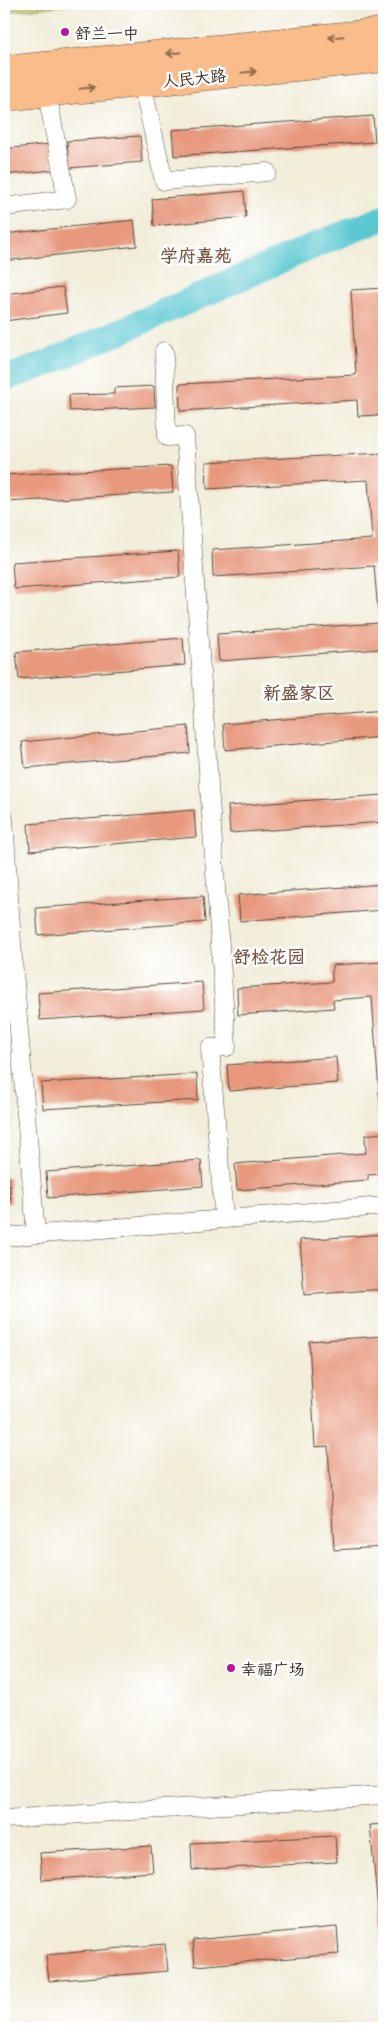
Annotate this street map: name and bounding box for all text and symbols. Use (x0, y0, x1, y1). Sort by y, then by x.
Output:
place label: 舒兰一中 (75, 20, 139, 44)
marker: 舒兰一中 (59, 26, 71, 38)
one-way arrow (328, 32, 344, 42)
one-way arrow (166, 48, 182, 58)
street label: 人民大路 (161, 62, 227, 92)
one-way arrow (240, 67, 256, 77)
one-way arrow (79, 83, 95, 93)
district label: 学府嘉苑 (160, 241, 232, 268)
district label: 新盛家区 (263, 678, 335, 705)
district label: 舒检花园 (233, 942, 305, 969)
place label: 幸福广场 (241, 1656, 305, 1680)
marker: 幸福广场 (225, 1662, 237, 1674)

